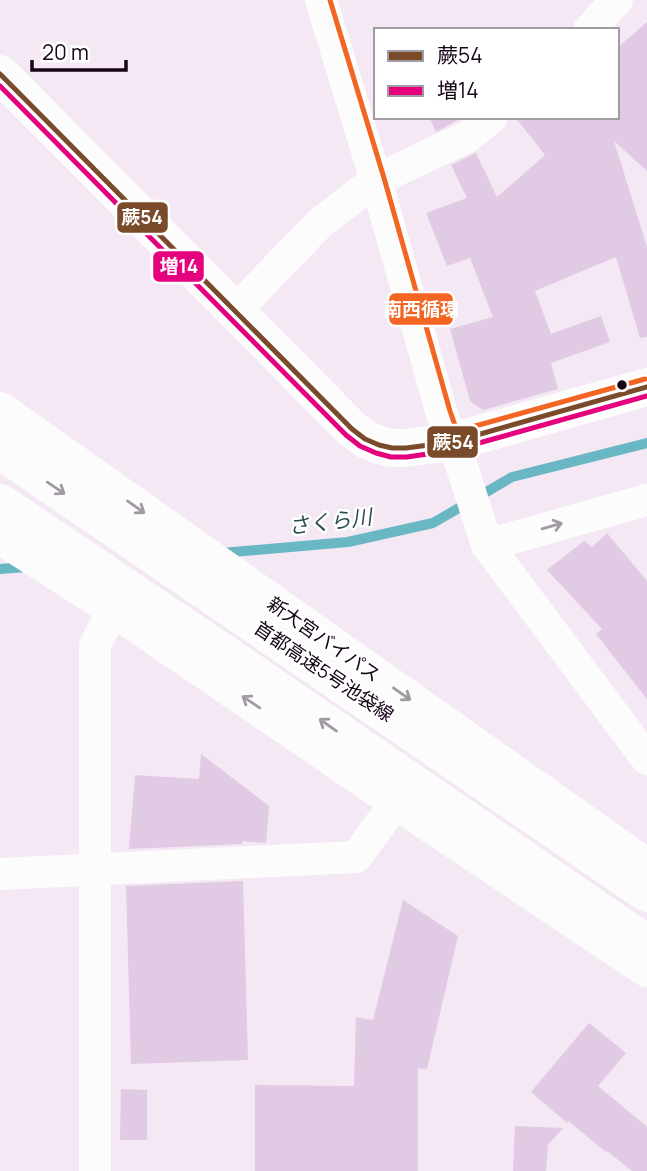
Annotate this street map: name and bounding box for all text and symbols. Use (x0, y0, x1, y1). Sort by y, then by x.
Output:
scale bar (32, 28, 126, 72)
legend (374, 28, 619, 119)
text: 20 m (42, 38, 89, 66)
text: 蕨54 (437, 41, 483, 69)
text: 増14 (437, 76, 479, 104)
line badge: 蕨54 (116, 201, 169, 234)
text: 蕨54 (121, 204, 163, 230)
line badge: 増14 (152, 250, 205, 283)
text: 増14 (160, 253, 198, 279)
line badge: 南西循環 (388, 292, 454, 326)
text: 南西循環 (383, 296, 459, 322)
unlabelled marker (615, 378, 629, 392)
line badge: 蕨54 (426, 425, 479, 459)
text: 蕨54 (432, 429, 474, 455)
one-way arrow (46, 481, 65, 495)
one-way arrow (126, 499, 145, 514)
water label: さくら川 (287, 502, 375, 540)
one-way arrow (541, 519, 563, 532)
street label: 新大宮バイパス (262, 590, 386, 688)
street label: 首都高速5号池袋線 (249, 615, 399, 727)
one-way arrow (392, 687, 411, 702)
one-way arrow (241, 694, 261, 708)
one-way arrow (319, 718, 338, 732)

